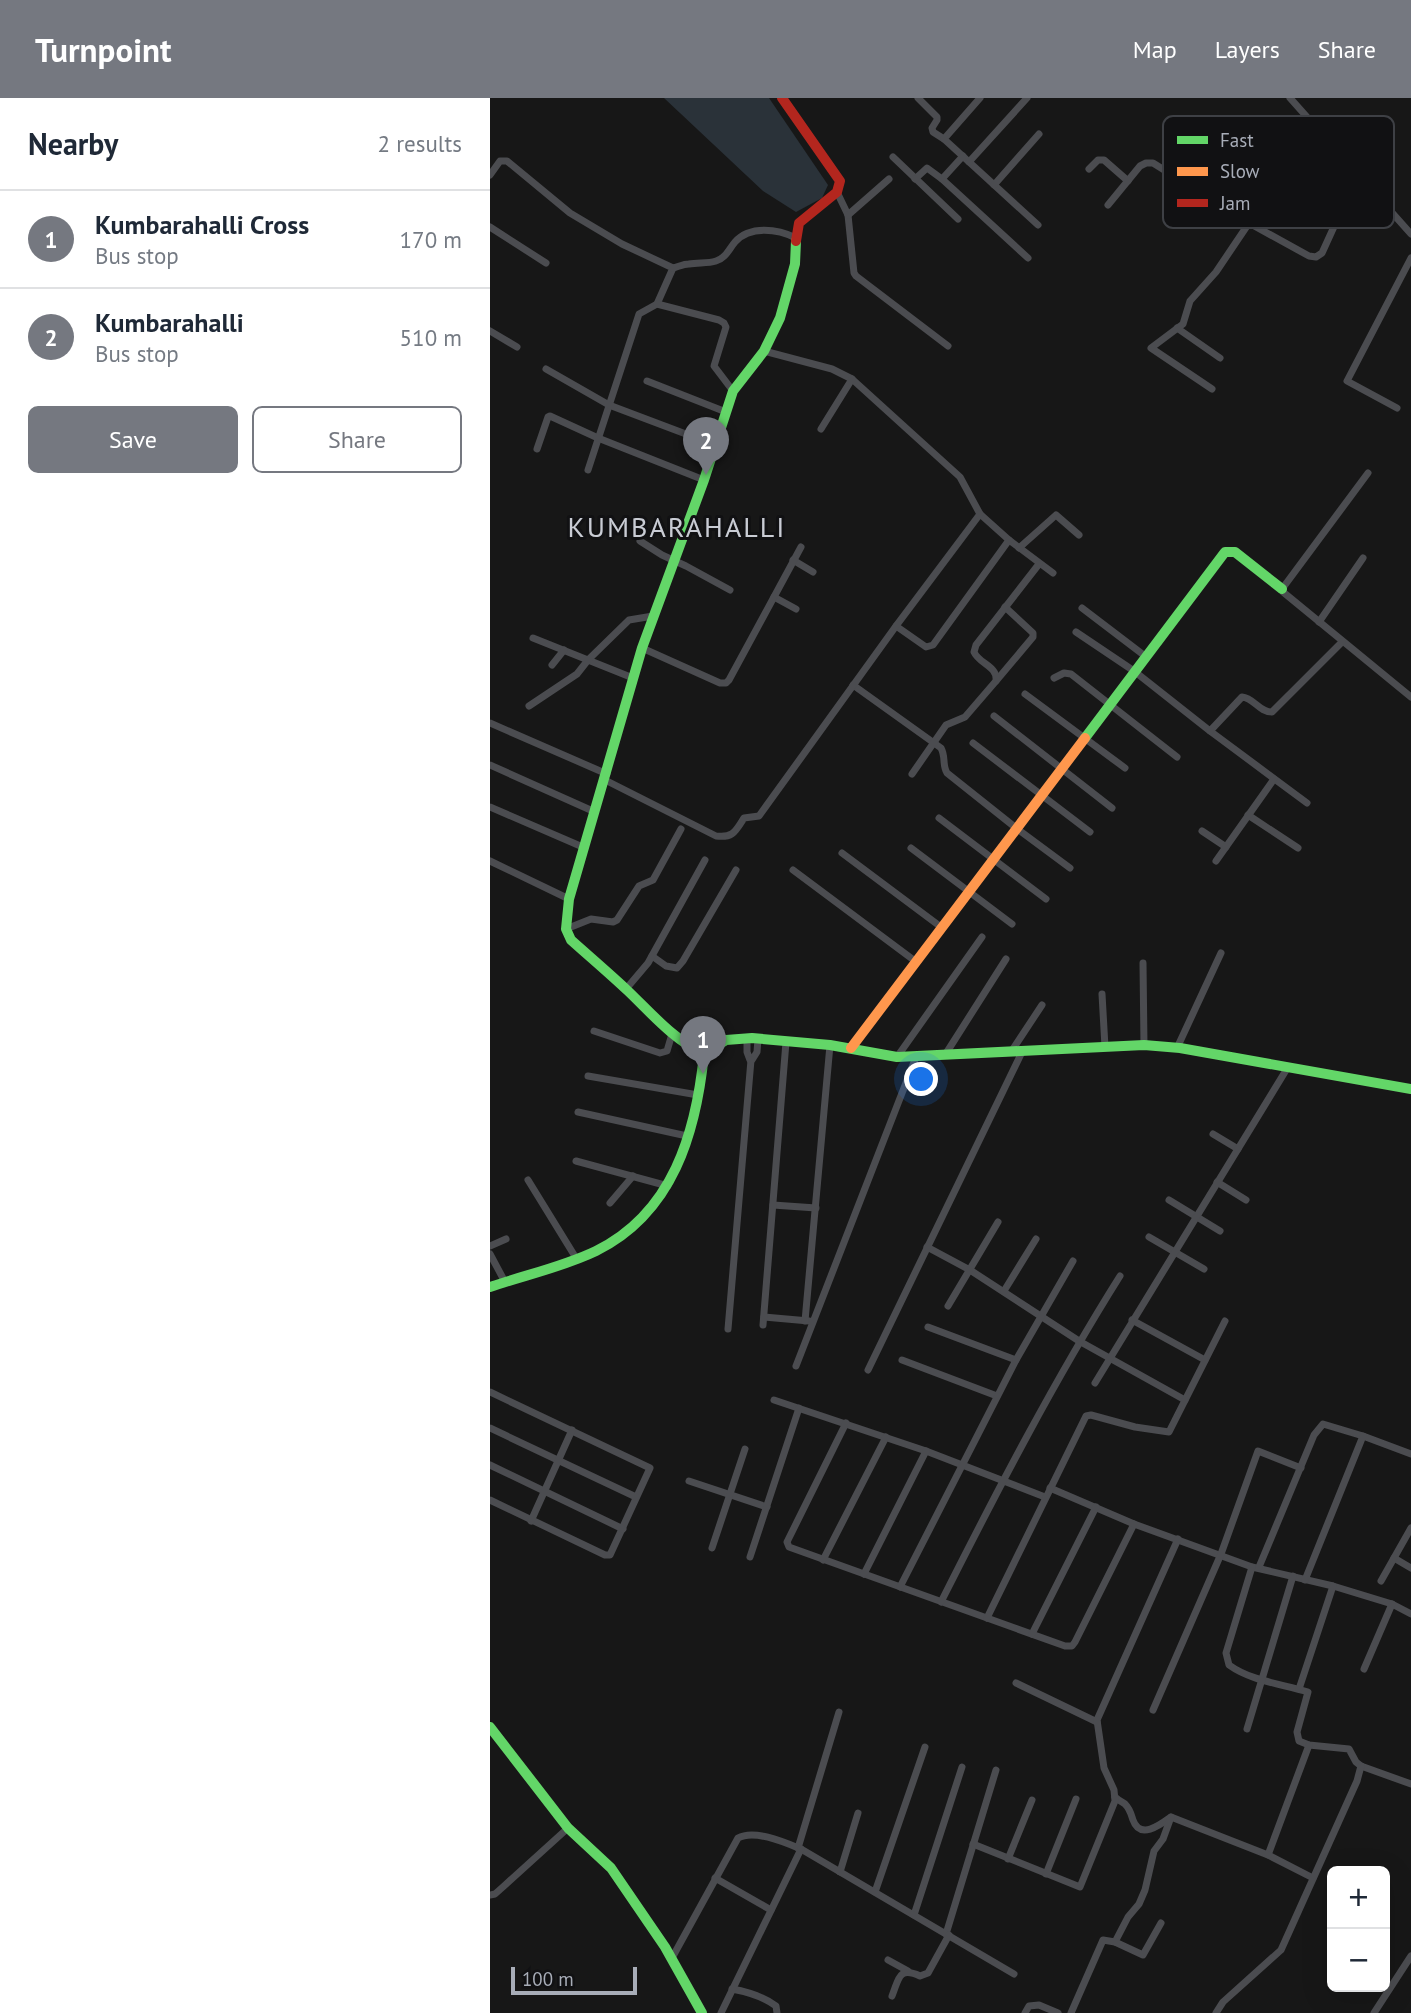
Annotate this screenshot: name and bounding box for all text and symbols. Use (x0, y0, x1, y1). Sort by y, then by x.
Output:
text: Turnpoint (35, 28, 172, 71)
text: Map (1133, 34, 1177, 65)
text: Layers (1215, 34, 1280, 65)
text: Share (1318, 34, 1376, 65)
legend (1163, 116, 1394, 228)
text: Nearby (28, 124, 118, 163)
text: Fast (1220, 128, 1254, 152)
text: 2 results (378, 129, 462, 158)
text: Slow (1220, 159, 1260, 183)
text: Jam (1219, 191, 1250, 215)
text: Kumbarahalli Cross (95, 208, 309, 241)
text: 1 (44, 225, 58, 254)
text: 170 m (400, 225, 462, 254)
text: Bus stop (95, 241, 179, 270)
text: Kumbarahalli (95, 306, 244, 339)
text: 2 (44, 323, 58, 352)
text: 510 m (400, 323, 462, 352)
text: Bus stop (95, 339, 179, 368)
button: Save (28, 406, 238, 473)
button: Share (252, 406, 462, 473)
pin: 2 (683, 417, 729, 475)
district label: KUMBARAHALLI (568, 508, 786, 545)
pin: 1 (680, 1016, 726, 1074)
your location (904, 1062, 938, 1096)
map controls (1327, 1866, 1390, 1992)
button: + (1327, 1866, 1390, 1929)
button: − (1327, 1929, 1390, 1992)
scale bar (511, 1964, 637, 1996)
text: 100 m (522, 1967, 574, 1991)

